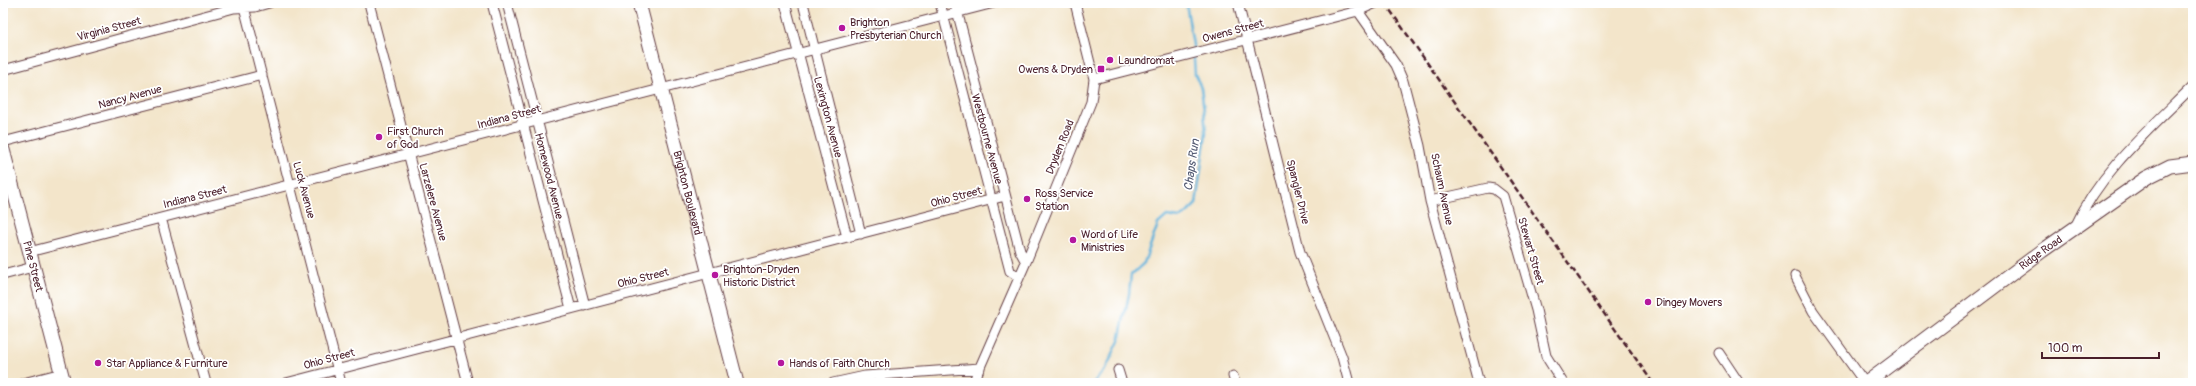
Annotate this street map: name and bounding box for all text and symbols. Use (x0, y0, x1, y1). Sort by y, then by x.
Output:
street label: Virginia Street (76, 14, 143, 44)
place label: Brighton Presbyterian Church (850, 16, 941, 42)
street label: Owens Street (1201, 16, 1266, 45)
marker: Brighton Presbyterian Church (837, 23, 847, 33)
place label: Laundromat (1118, 54, 1175, 67)
marker: Laundromat (1105, 55, 1115, 65)
place label: Owens & Dryden (1018, 63, 1093, 76)
marker: Owens & Dryden (1096, 64, 1106, 74)
street label: Lexington Avenue (811, 75, 845, 160)
street label: Nancy Avenue (97, 82, 164, 112)
street label: Westbourne Avenue (969, 93, 1005, 186)
street label: Indiana Street (476, 102, 543, 132)
street label: Dryden Road (1043, 118, 1077, 176)
place label: First Church of God (387, 125, 443, 151)
street label: Homewood Avenue (532, 131, 566, 221)
marker: First Church of God (374, 132, 384, 142)
water label: Chaps Run (1181, 137, 1203, 192)
street label: Brighton Boulevard (671, 149, 705, 236)
street label: Schaum Avenue (1428, 152, 1456, 227)
street label: Spangler Drive (1284, 158, 1312, 226)
street label: Luck Avenue (290, 160, 318, 220)
street label: Larzelere Avenue (416, 162, 450, 243)
street label: Indiana Street (162, 183, 229, 211)
street label: Ohio Street (929, 184, 984, 210)
place label: Ross Service Station (1035, 187, 1094, 213)
marker: Ross Service Station (1022, 194, 1032, 204)
street label: Stewart Street (1515, 216, 1547, 287)
place label: Word of Life Ministries (1081, 228, 1139, 254)
street label: Ridge Road (2017, 233, 2065, 272)
marker: Word of Life Ministries (1068, 235, 1078, 245)
street label: Pine Street (21, 239, 46, 293)
place label: Brighton-Dryden Historic District (723, 263, 800, 289)
street label: Ohio Street (616, 265, 671, 291)
marker: Brighton-Dryden Historic District (710, 270, 720, 280)
place label: Dingey Movers (1656, 296, 1722, 309)
marker: Dingey Movers (1643, 297, 1653, 307)
scale bar (2042, 334, 2159, 360)
text: 100 m (2048, 341, 2083, 356)
street label: Ohio Street (302, 346, 357, 372)
place label: Star Appliance & Furniture (106, 357, 228, 370)
place label: Hands of Faith Church (789, 357, 890, 370)
marker: Star Appliance & Furniture (93, 358, 103, 368)
marker: Hands of Faith Church (776, 358, 786, 368)

